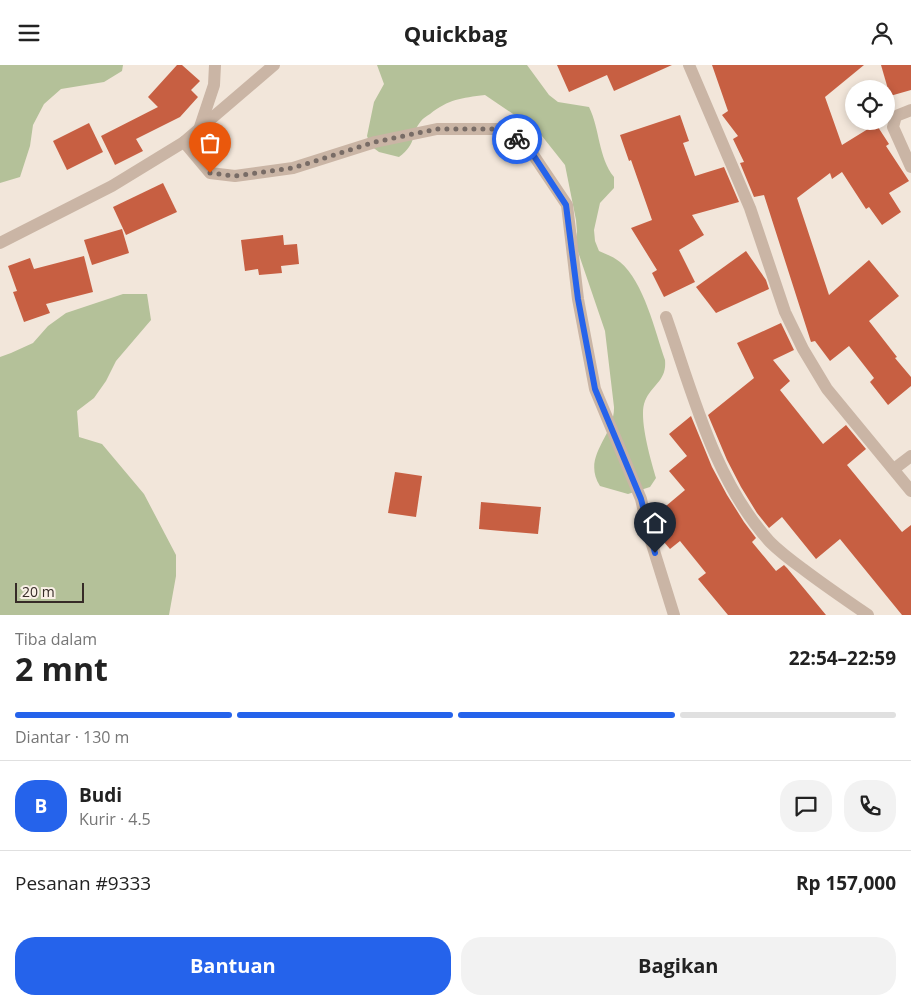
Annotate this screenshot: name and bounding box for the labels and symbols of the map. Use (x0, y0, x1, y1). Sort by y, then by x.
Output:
courier (492, 114, 542, 164)
pin (189, 122, 231, 173)
pin (634, 502, 676, 553)
scale bar (15, 580, 84, 603)

